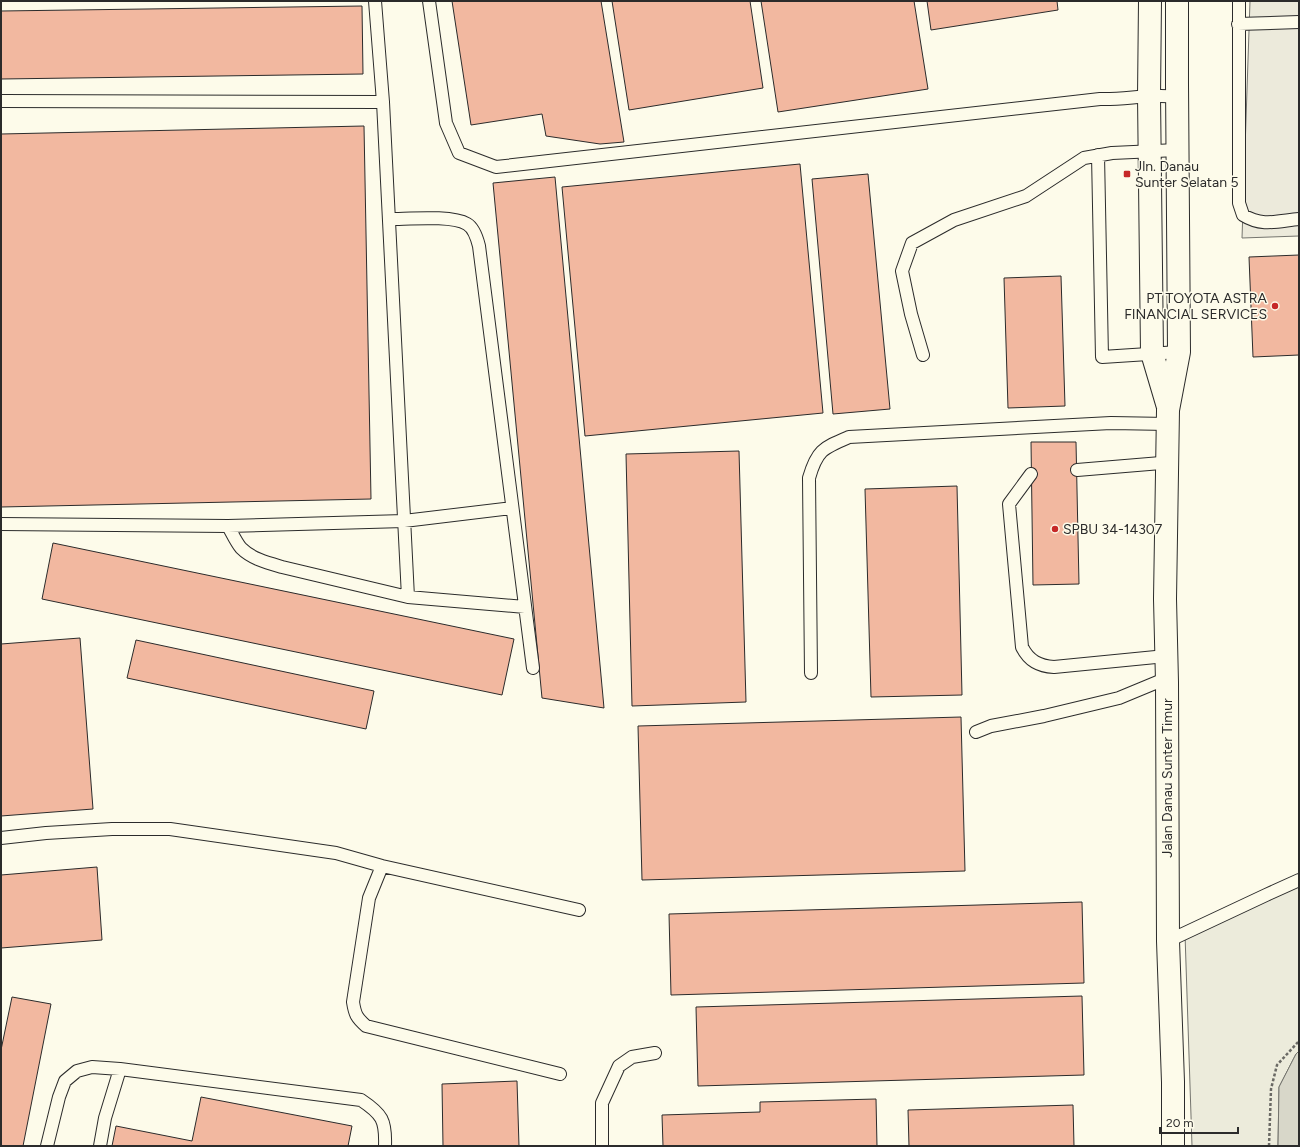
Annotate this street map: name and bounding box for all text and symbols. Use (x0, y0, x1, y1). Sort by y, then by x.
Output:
place label: Jln. Danau Sunter Selatan 5 (1135, 158, 1239, 191)
marker: Jln. Danau Sunter Selatan 5 (1122, 169, 1132, 179)
place label: PT TOYOTA ASTRA FINANCIAL SERVICES (1124, 290, 1268, 323)
marker: PT TOYOTA ASTRA FINANCIAL SERVICES (1270, 301, 1280, 311)
place label: SPBU 34-14307 (1063, 521, 1163, 538)
marker: SPBU 34-14307 (1050, 524, 1060, 534)
street label: Jalan Danau Sunter Timur (1159, 698, 1176, 858)
scale bar (1160, 1109, 1238, 1135)
text: 20 m (1166, 1116, 1194, 1130)

